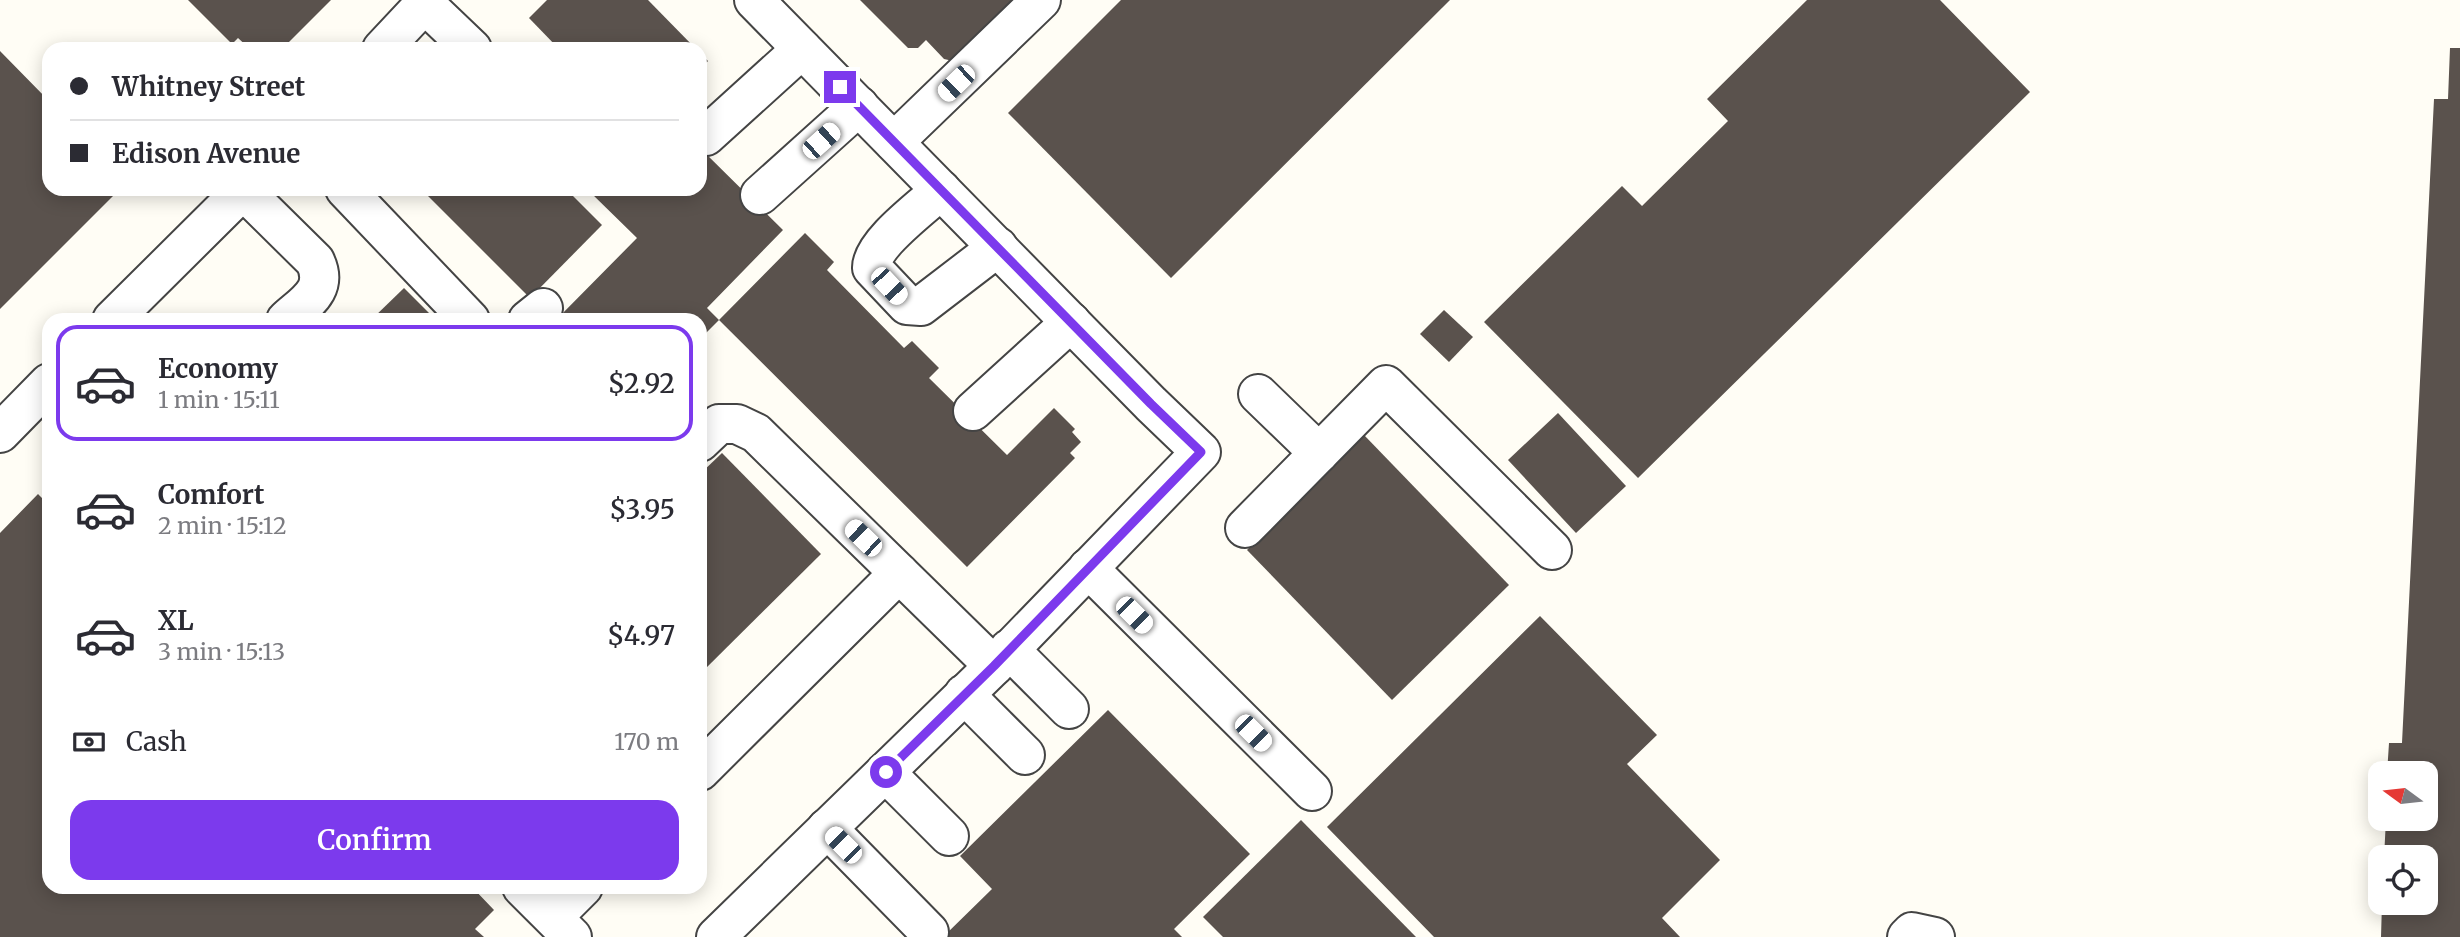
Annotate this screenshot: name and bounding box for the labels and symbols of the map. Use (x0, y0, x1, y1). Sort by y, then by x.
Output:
car (934, 61, 979, 105)
route end (824, 71, 856, 103)
car (799, 119, 844, 163)
car (867, 263, 912, 309)
car (841, 516, 886, 560)
car (1112, 593, 1157, 637)
car (1231, 711, 1276, 755)
route start (870, 756, 902, 788)
north arrow (2368, 761, 2438, 831)
car (821, 823, 866, 867)

